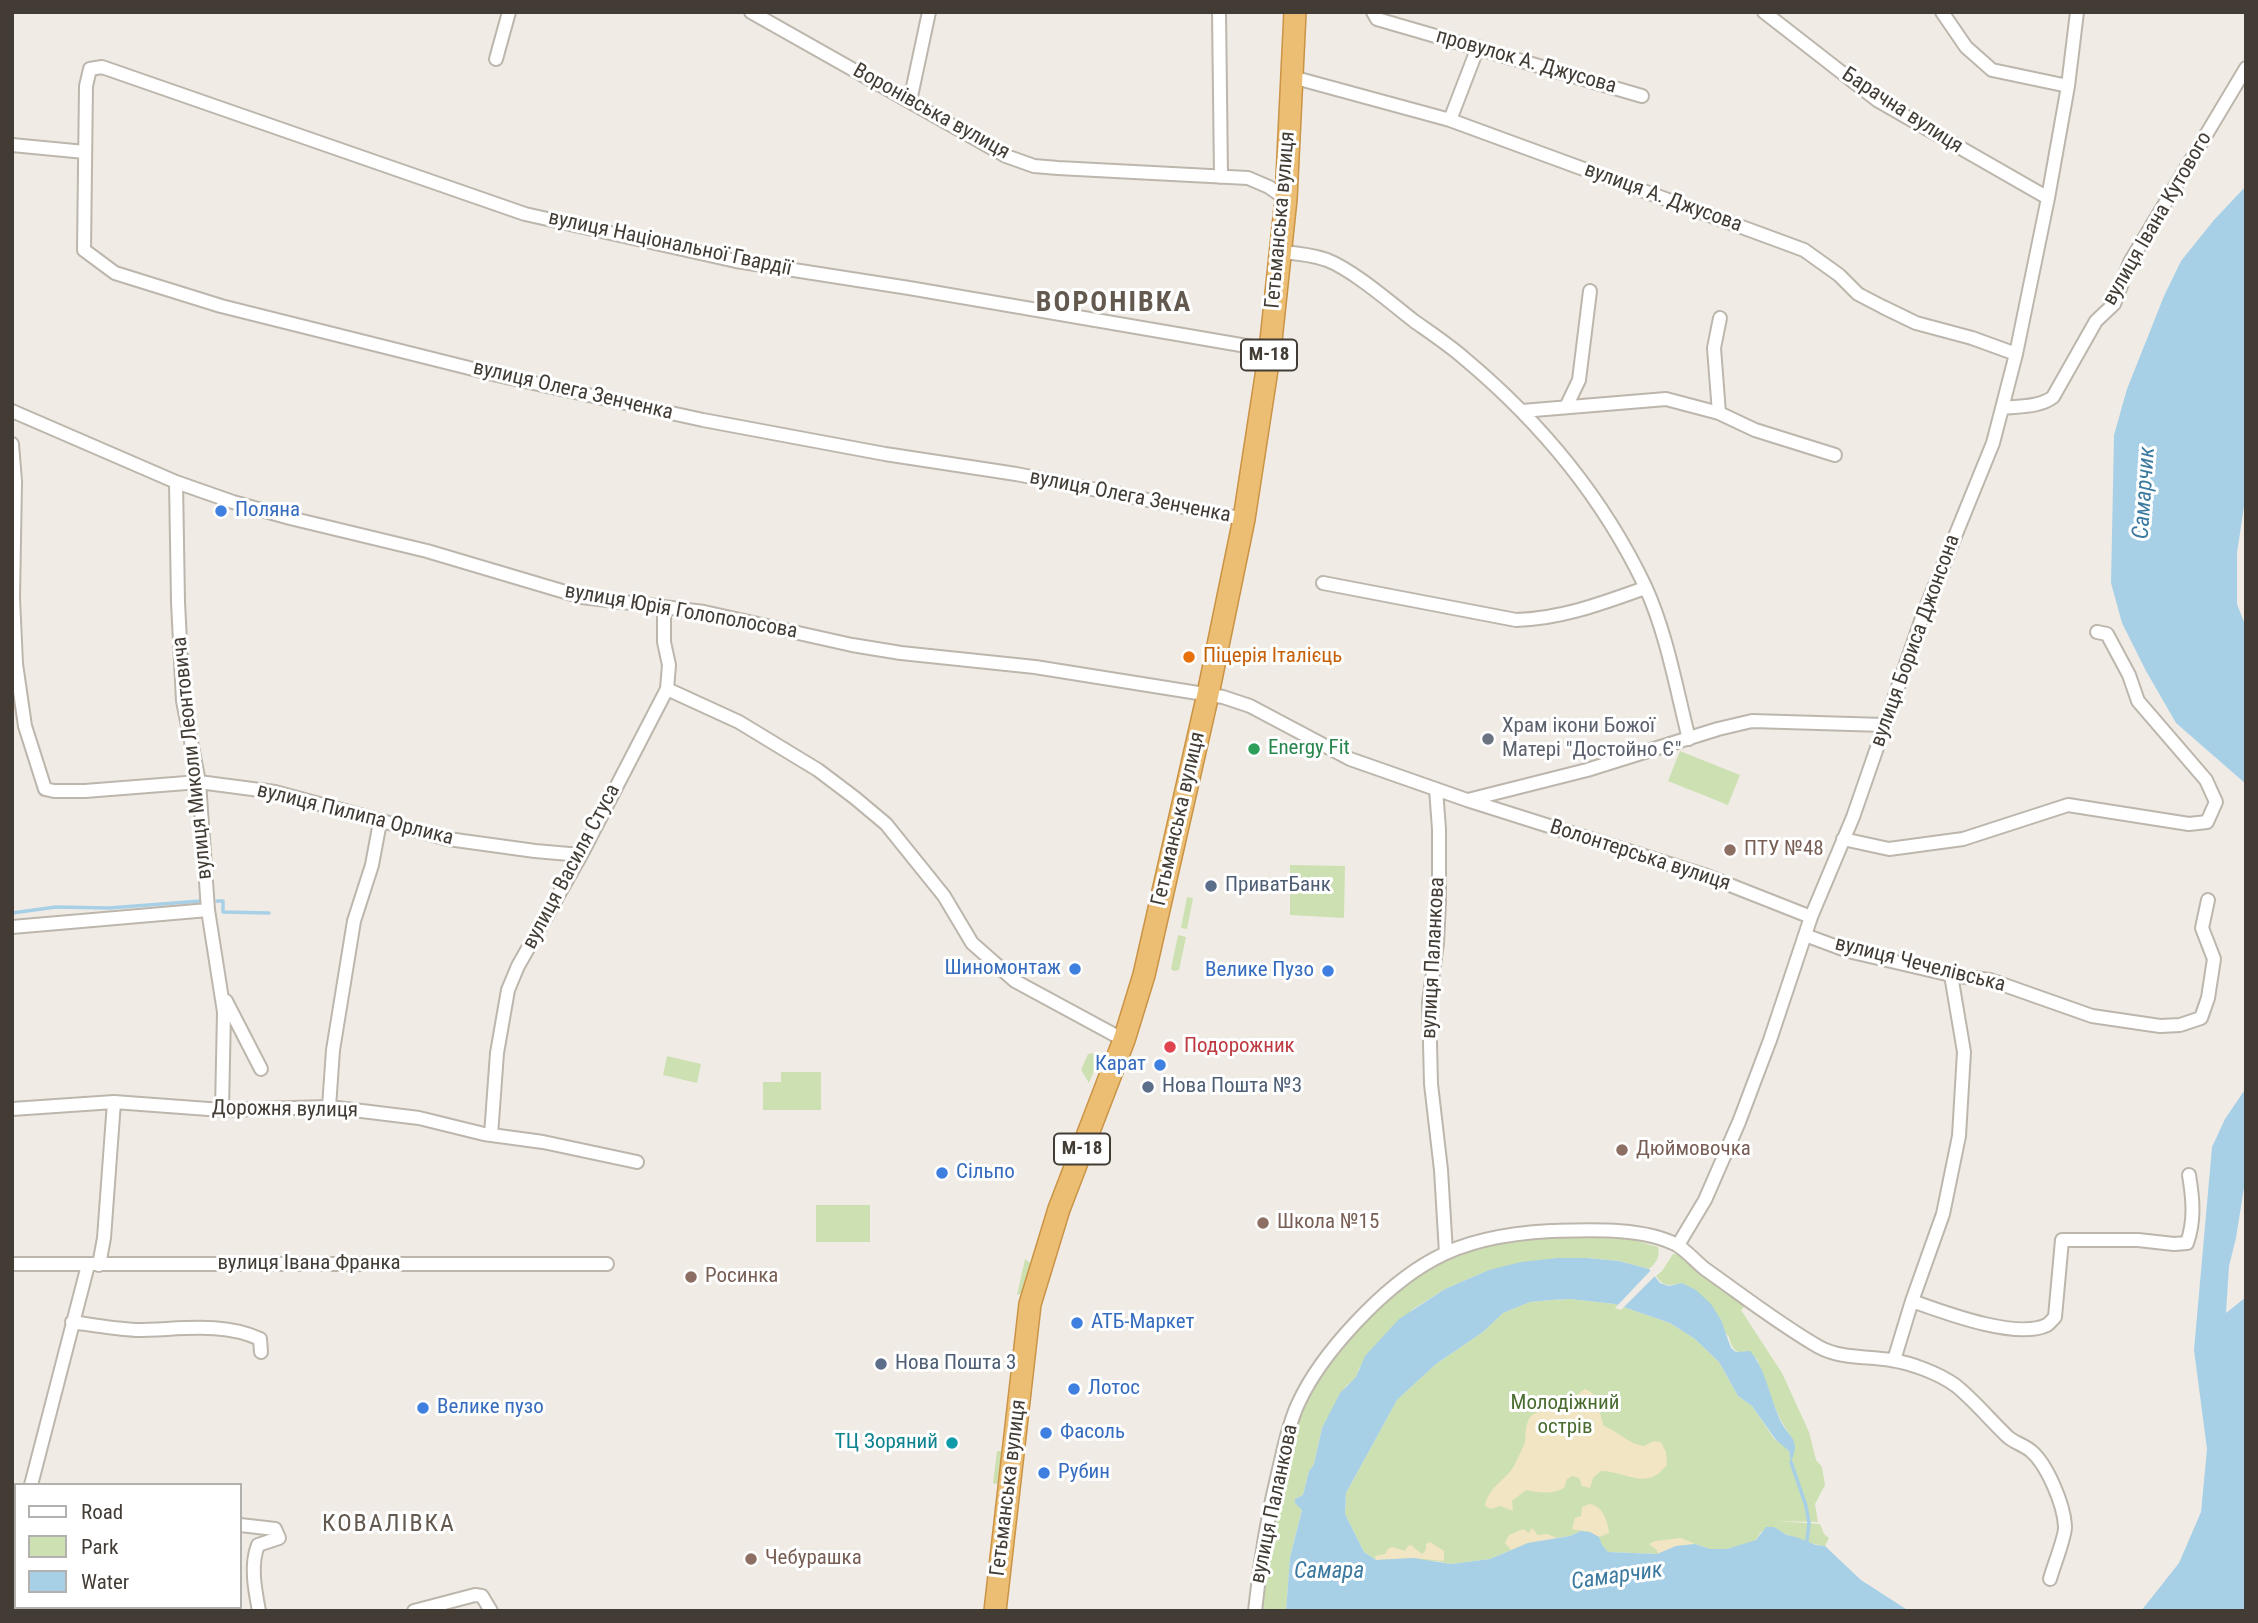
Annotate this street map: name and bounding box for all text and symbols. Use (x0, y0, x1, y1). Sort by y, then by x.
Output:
street label: провулок А. Джусова (1433, 24, 1619, 100)
street label: Воронівська вулиця (848, 59, 1014, 165)
street label: Барачна вулиця (1837, 63, 1967, 159)
street label: вулиця Івана Кутового (2098, 128, 2218, 310)
street label: Гетьманська вулиця (1261, 130, 1301, 310)
street label: вулиця А. Джусова (1581, 158, 1745, 238)
street label: вулиця Національної Гвардії (546, 206, 794, 282)
district label: ВОРОНІВКА (1037, 287, 1191, 321)
road number: М-18 (1241, 340, 1297, 370)
street label: вулиця Олега Зенченка (471, 356, 675, 426)
water label: Самарчик (2128, 446, 2162, 540)
street label: вулиця Олега Зенченка (1027, 465, 1233, 529)
place label: Поляна (235, 498, 300, 524)
marker: Поляна (213, 503, 229, 519)
street label: вулиця Бориса Джонсона (1866, 532, 1966, 750)
street label: вулиця Юрія Голополосова (563, 579, 799, 645)
street label: вулиця Миколи Леонтовича (168, 635, 218, 881)
place label: Піцерія Італієць (1203, 644, 1342, 670)
marker: Піцерія Італієць (1181, 649, 1197, 665)
place label: Храм ікони Божої Матері "Достойно Є" (1502, 714, 1681, 764)
street label: Гетьманська вулиця (1147, 730, 1211, 908)
marker: Храм ікони Божої Матері "Достойно Є" (1480, 731, 1496, 747)
place label: Energy Fit (1268, 736, 1350, 762)
marker: Energy Fit (1246, 741, 1262, 757)
street label: вулиця Пилипа Орлика (254, 778, 456, 852)
street label: вулиця Василя Стуса (518, 780, 626, 954)
street label: Волонтерська вулиця (1547, 815, 1733, 897)
place label: ПТУ №48 (1744, 837, 1824, 863)
marker: ПТУ №48 (1722, 842, 1738, 858)
place label: ПриватБанк (1225, 873, 1331, 899)
street label: вулиця Паланкова (1417, 877, 1451, 1039)
marker: ПриватБанк (1203, 878, 1219, 894)
street label: вулиця Чечелівська (1832, 932, 2008, 998)
place label: Шиномонтаж (944, 956, 1061, 982)
place label: Велике Пузо (1205, 958, 1314, 984)
marker: Шиномонтаж (1067, 961, 1083, 977)
marker: Велике Пузо (1320, 963, 1336, 979)
place label: Подорожник (1184, 1034, 1295, 1060)
marker: Подорожник (1162, 1039, 1178, 1055)
place label: Карат (1095, 1052, 1146, 1078)
marker: Карат (1152, 1057, 1168, 1073)
place label: Нова Пошта №3 (1162, 1074, 1302, 1100)
marker: Нова Пошта №3 (1140, 1079, 1156, 1095)
street label: Дорожня вулиця (212, 1096, 358, 1124)
road number: М-18 (1054, 1134, 1110, 1164)
place label: Дюймовочка (1636, 1137, 1751, 1163)
marker: Дюймовочка (1614, 1142, 1630, 1158)
place label: Сільпо (956, 1160, 1015, 1186)
marker: Сільпо (934, 1165, 950, 1181)
place label: Школа №15 (1277, 1210, 1379, 1236)
marker: Школа №15 (1255, 1215, 1271, 1231)
street label: вулиця Івана Франка (217, 1251, 401, 1277)
place label: Росинка (705, 1264, 778, 1290)
marker: Росинка (683, 1269, 699, 1285)
place label: АТБ-Маркет (1091, 1310, 1194, 1336)
marker: АТБ-Маркет (1069, 1315, 1085, 1331)
place label: Нова Пошта 3 (895, 1351, 1016, 1377)
marker: Нова Пошта 3 (873, 1356, 889, 1372)
place label: Лотос (1088, 1376, 1140, 1402)
marker: Лотос (1066, 1381, 1082, 1397)
park label: Молодіжний острів (1511, 1391, 1619, 1441)
place label: Велике пузо (437, 1395, 544, 1421)
street label: Гетьманська вулиця (986, 1398, 1032, 1578)
marker: Велике пузо (415, 1400, 431, 1416)
place label: Фасоль (1060, 1420, 1125, 1446)
street label: вулиця Паланкова (1246, 1422, 1304, 1586)
marker: Фасоль (1038, 1425, 1054, 1441)
place label: ТЦ Зоряний (835, 1430, 938, 1456)
marker: ТЦ Зоряний (944, 1435, 960, 1451)
place label: Рубин (1058, 1460, 1110, 1486)
marker: Рубин (1036, 1465, 1052, 1481)
legend (14, 1483, 242, 1609)
text: Road (81, 1500, 123, 1524)
district label: КОВАЛІВКА (323, 1511, 455, 1539)
text: Park (81, 1535, 118, 1559)
place label: Чебурашка (765, 1546, 862, 1572)
marker: Чебурашка (743, 1551, 759, 1567)
water label: Самарчик (1569, 1557, 1665, 1597)
water label: Самара (1294, 1558, 1364, 1586)
text: Water (81, 1570, 129, 1594)

